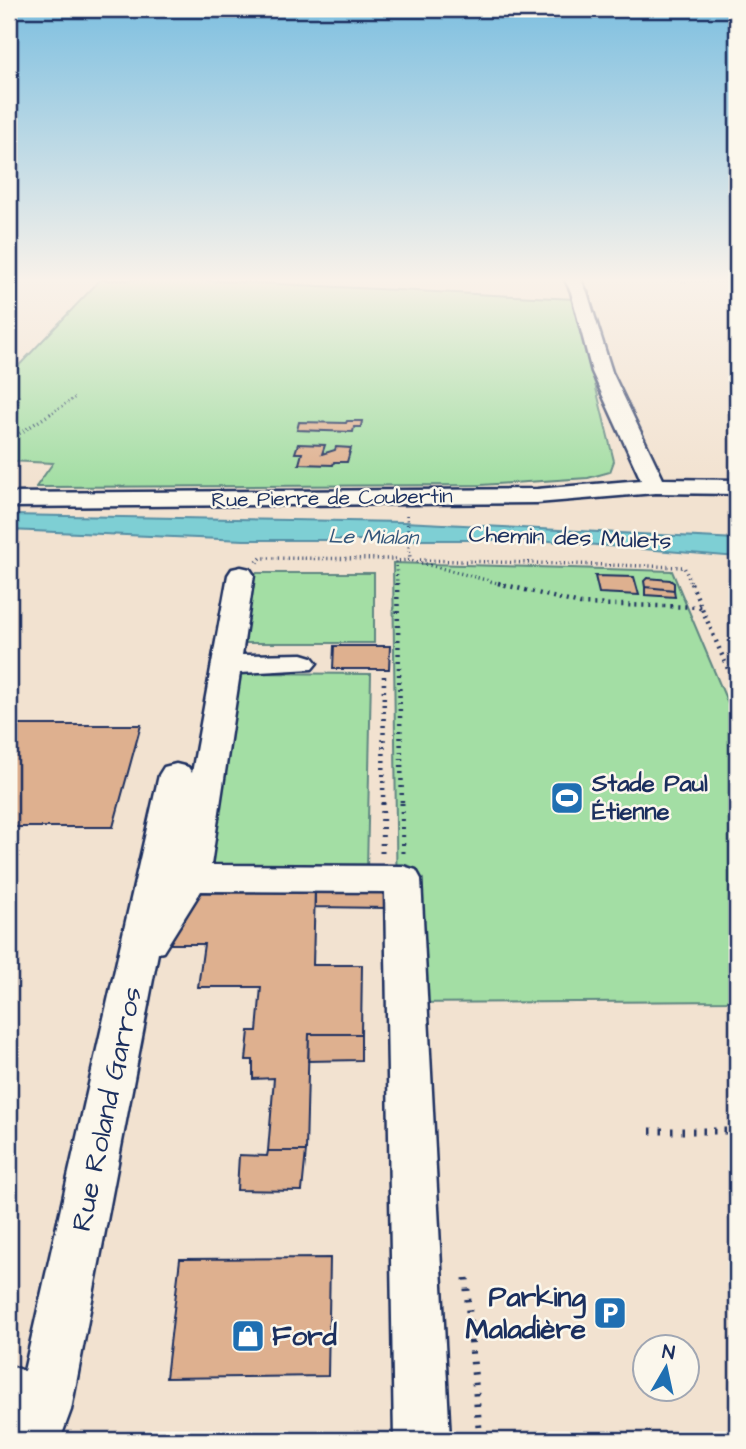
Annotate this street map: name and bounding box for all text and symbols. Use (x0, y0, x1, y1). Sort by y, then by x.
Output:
street label: Rue Pierre de Coubertin (211, 481, 453, 515)
street label: Chemin des Mulets (468, 517, 672, 559)
water label: Le Mialan (328, 522, 420, 552)
place label: Stade Paul Étienne (591, 767, 708, 829)
sports icon: Stade Paul Étienne (548, 779, 586, 817)
street label: Rue Roland Garros (62, 983, 152, 1235)
place label: Parking Maladière (466, 1278, 587, 1349)
parking icon: Parking Maladière (591, 1294, 629, 1332)
shop icon: Ford (229, 1317, 267, 1355)
place label: Ford (272, 1317, 338, 1356)
north arrow (630, 1334, 700, 1404)
text: N (660, 1338, 677, 1367)

